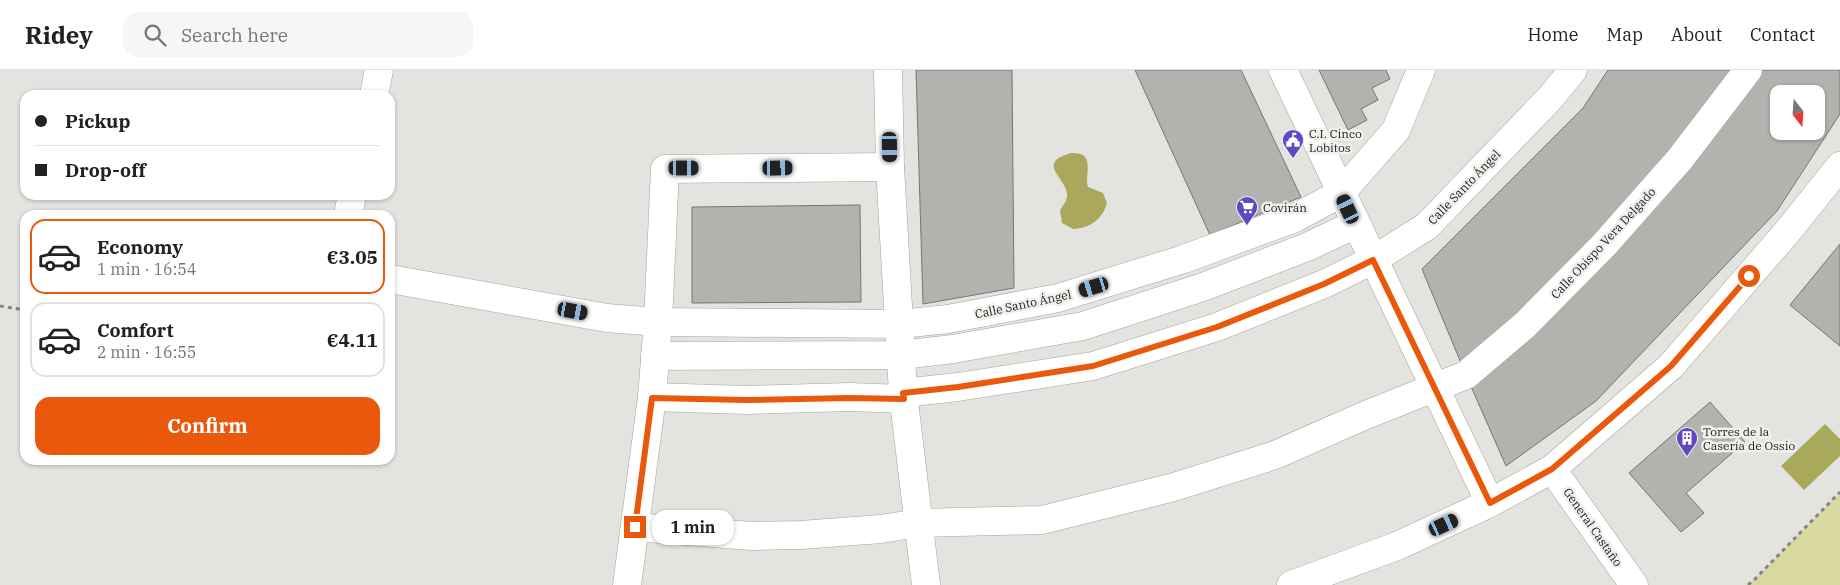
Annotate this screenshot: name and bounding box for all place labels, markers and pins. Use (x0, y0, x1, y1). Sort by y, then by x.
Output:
place label: C.I. Cinco Lobitos (1309, 126, 1362, 155)
public building icon: C.I. Cinco Lobitos (1281, 128, 1305, 159)
supermarket icon: Covirán (1235, 195, 1259, 226)
place label: Covirán (1263, 200, 1307, 215)
place label: Torres de la Casería de Ossio (1703, 424, 1795, 453)
building icon: Torres de la Casería de Ossio (1675, 426, 1699, 457)

